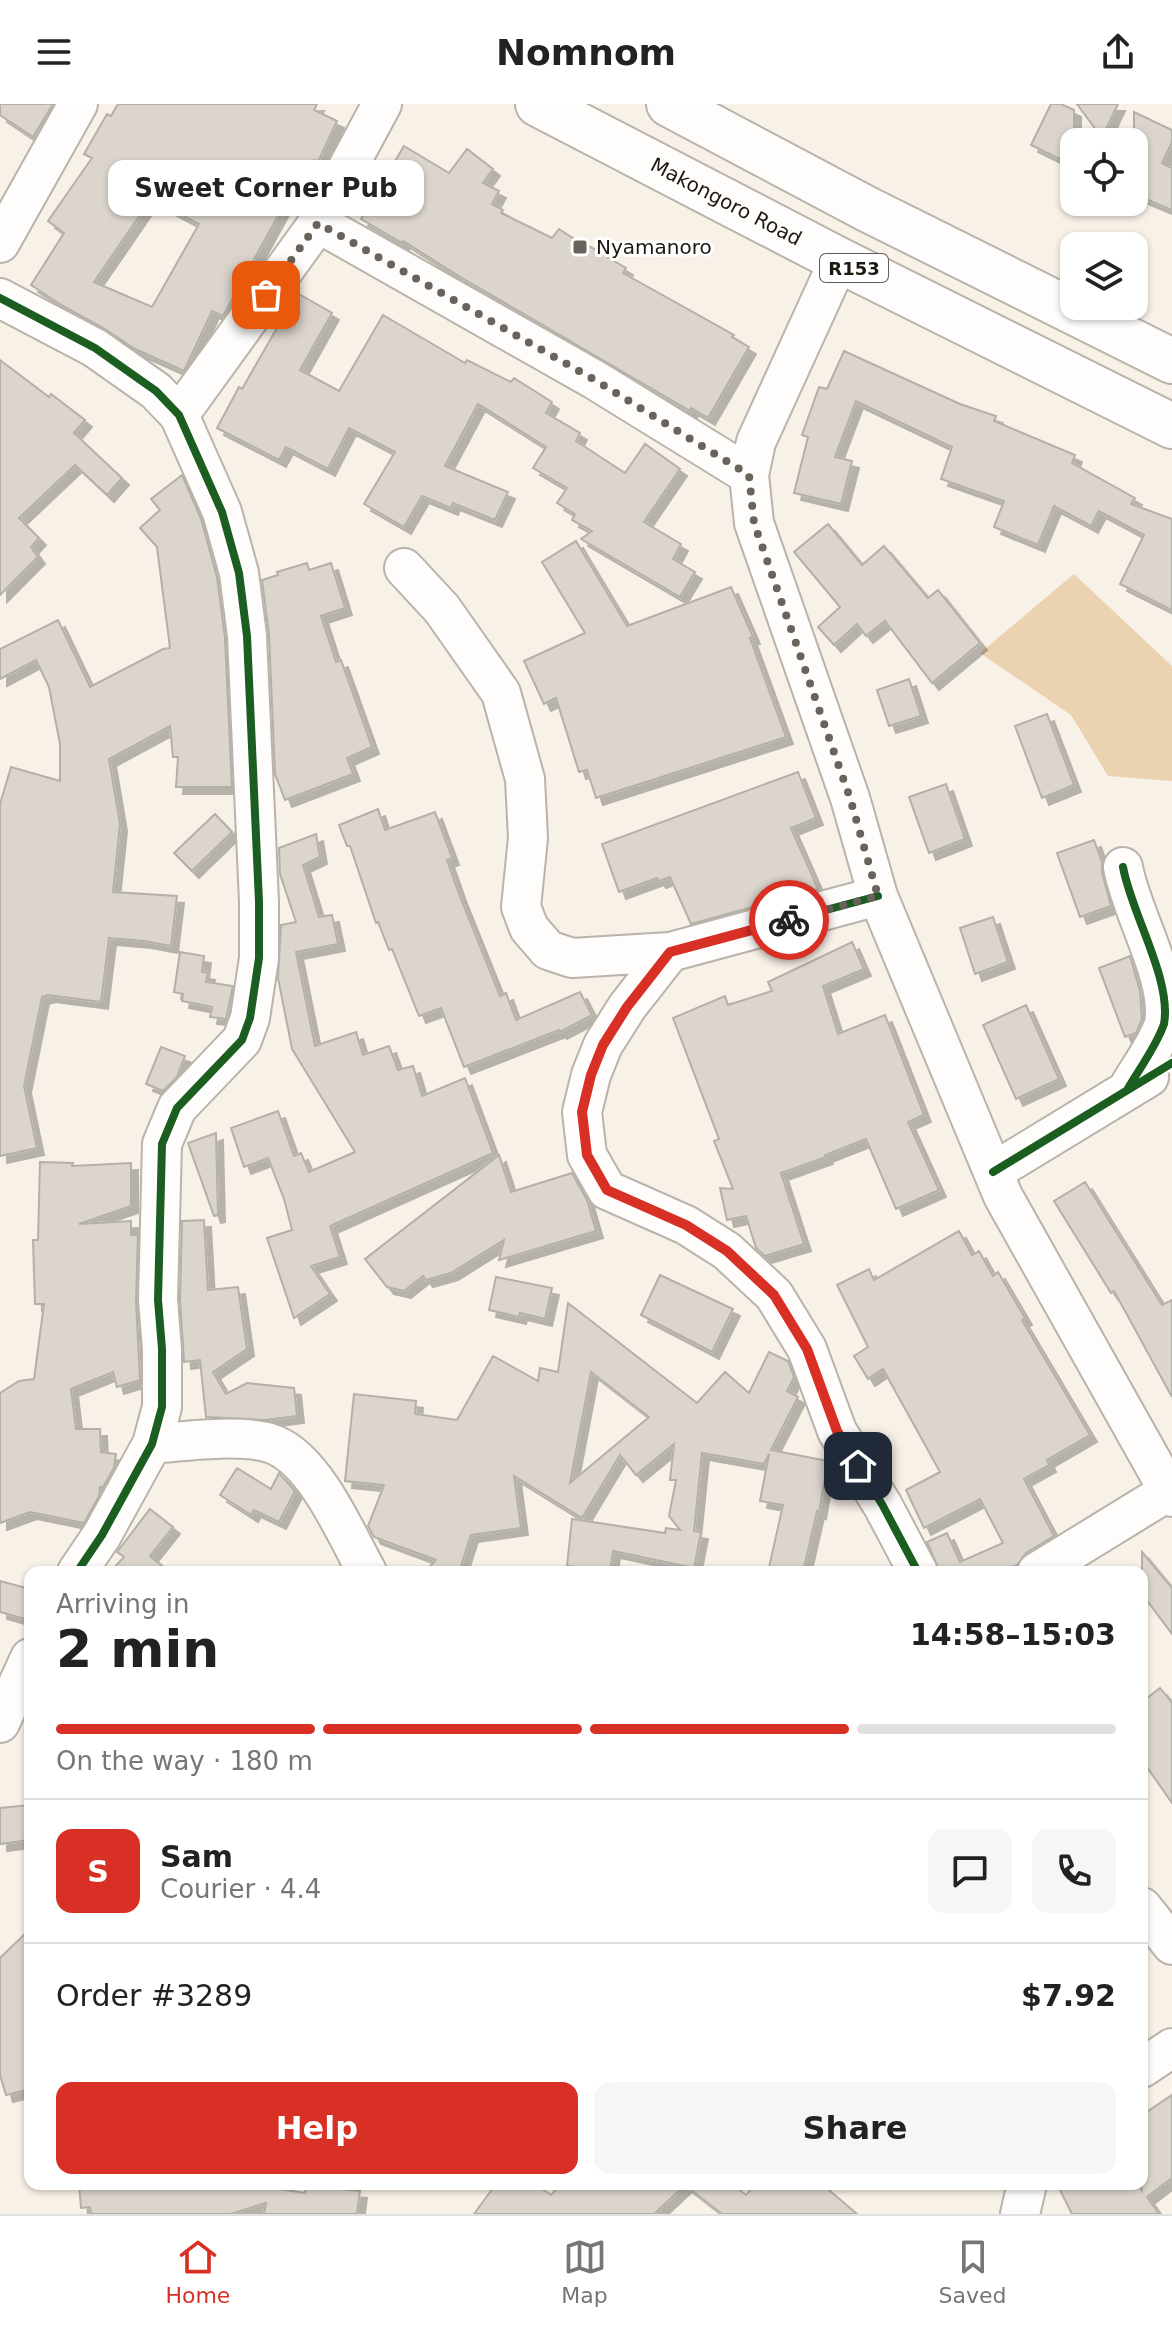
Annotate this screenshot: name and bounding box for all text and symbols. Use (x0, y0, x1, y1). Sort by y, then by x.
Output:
icon: menu (32, 30, 76, 74)
icon: share (1096, 30, 1140, 74)
text: Nomnom (496, 32, 676, 73)
map controls (1060, 128, 1148, 320)
button: locate (1060, 128, 1148, 216)
street label: Makongoro Road (647, 152, 806, 251)
callout: Sweet Corner Pub (108, 159, 424, 215)
text: Sweet Corner Pub (134, 173, 398, 203)
button: layers (1060, 232, 1148, 320)
place label: Nyamanoro (596, 235, 712, 259)
marker: Nyamanoro (571, 238, 589, 256)
road number: R153 (820, 254, 888, 282)
pin (232, 261, 300, 329)
icon: bag (244, 273, 288, 317)
courier (749, 880, 829, 960)
icon: bike (767, 898, 811, 942)
pin (824, 1432, 892, 1500)
icon: home (836, 1444, 880, 1488)
text: Arriving in (56, 1589, 190, 1619)
text: 14:58–15:03 (910, 1617, 1116, 1652)
text: 2 min (56, 1619, 219, 1679)
text: On the way · 180 m (56, 1746, 313, 1776)
button: chat (928, 1829, 1012, 1913)
button: phone (1032, 1829, 1116, 1913)
text: Sam (160, 1839, 233, 1874)
text: S (87, 1854, 109, 1889)
text: Courier · 4.4 (160, 1874, 321, 1904)
text: Order #3289 (56, 1978, 252, 2013)
text: $7.92 (1021, 1978, 1116, 2013)
button: Help (56, 2082, 578, 2174)
button: Share (594, 2082, 1116, 2174)
tab: Home (165, 2235, 230, 2308)
tab: Map (561, 2235, 608, 2308)
tab: Saved (939, 2235, 1007, 2308)

